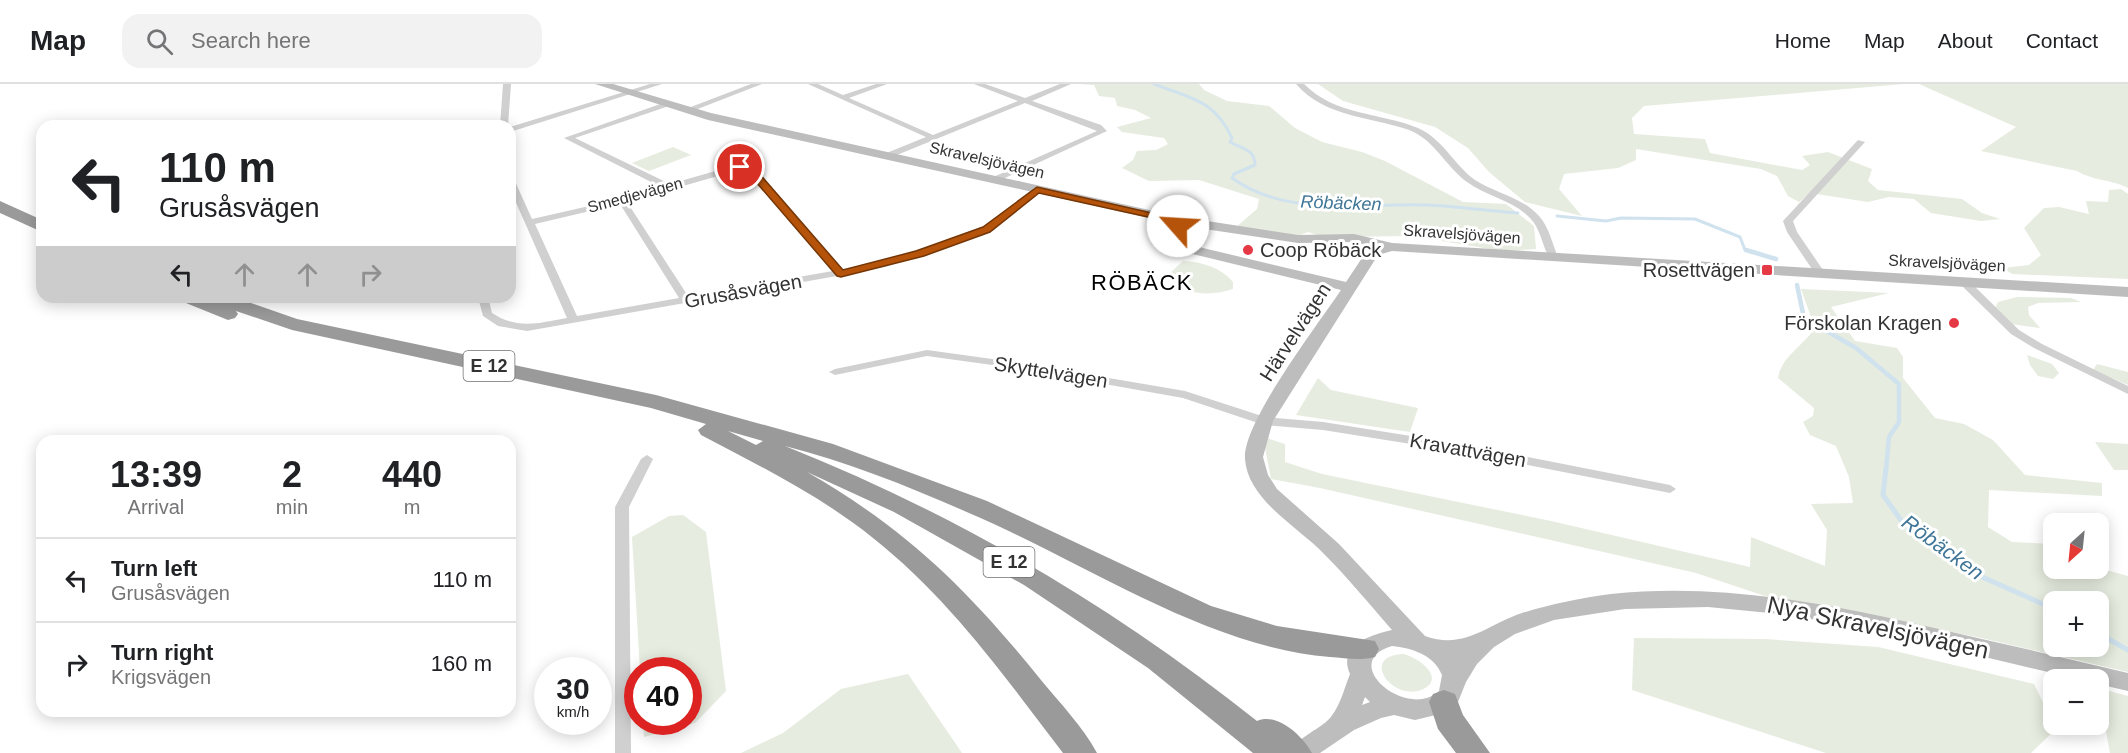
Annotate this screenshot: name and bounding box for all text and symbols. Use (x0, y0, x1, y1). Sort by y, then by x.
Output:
search box (122, 14, 542, 68)
text: Map (30, 25, 86, 56)
icon: search (143, 25, 176, 58)
text: Search here (191, 28, 311, 53)
text: Home (1775, 29, 1831, 52)
text: Map (1864, 29, 1905, 52)
text: About (1938, 29, 1993, 52)
text: Contact (2026, 29, 2098, 52)
street label: Skravelsjövägen (928, 139, 1046, 181)
pin (714, 141, 765, 192)
icon: left (60, 144, 138, 222)
text: 110 m (159, 144, 276, 191)
icon: arrive (723, 150, 756, 183)
street label: Smedjevägen (586, 174, 684, 216)
water label: Röbäcken (1300, 192, 1382, 214)
text: Grusåsvägen (159, 193, 320, 223)
position arrow (1146, 194, 1210, 258)
street label: Skravelsjövägen (1403, 221, 1521, 247)
place label: Coop Röbäck (1260, 239, 1382, 261)
marker: Coop Röbäck (1241, 243, 1255, 257)
street label: Skravelsjövägen (1888, 251, 2006, 275)
icon: left (165, 258, 198, 291)
icon: ahead (228, 258, 261, 291)
icon: ahead (291, 258, 324, 291)
icon: right (354, 258, 387, 291)
place label: Rosettvägen (1643, 259, 1755, 281)
marker: Rosettvägen (1760, 263, 1774, 277)
street label: Grusåsvägen (683, 270, 803, 312)
district label: RÖBÄCK (1091, 270, 1193, 295)
street label: Härvelvägen (1255, 279, 1335, 385)
place label: Förskolan Kragen (1784, 312, 1942, 334)
marker: Förskolan Kragen (1947, 316, 1961, 330)
road number: E 12 (464, 351, 514, 381)
street label: Skyttelvägen (993, 352, 1109, 392)
street label: Kravattvägen (1408, 429, 1528, 471)
text: 13:39 (110, 454, 202, 495)
text: 2 (282, 454, 302, 495)
text: 440 (382, 454, 442, 495)
text: Arrival (128, 496, 184, 518)
text: min (276, 496, 308, 518)
text: m (404, 496, 420, 518)
water label: Röbäcken (1898, 510, 1988, 584)
north arrow (2043, 513, 2109, 579)
map controls (2043, 513, 2109, 735)
road number: E 12 (984, 547, 1034, 577)
text: Turn left (111, 556, 197, 581)
icon: left (60, 564, 93, 597)
text: 110 m (432, 567, 492, 592)
text: Grusåsvägen (111, 582, 230, 604)
street label: Nya Skravelsjövägen (1765, 590, 1991, 664)
button: + (2043, 591, 2109, 657)
text: Turn right (111, 640, 213, 665)
icon: right (60, 648, 93, 681)
text: 160 m (431, 651, 492, 676)
speed limit sign: 40 (624, 657, 702, 735)
text: Krigsvägen (111, 666, 211, 688)
button: − (2043, 669, 2109, 735)
text: 30 (556, 672, 590, 705)
text: km/h (557, 703, 589, 720)

